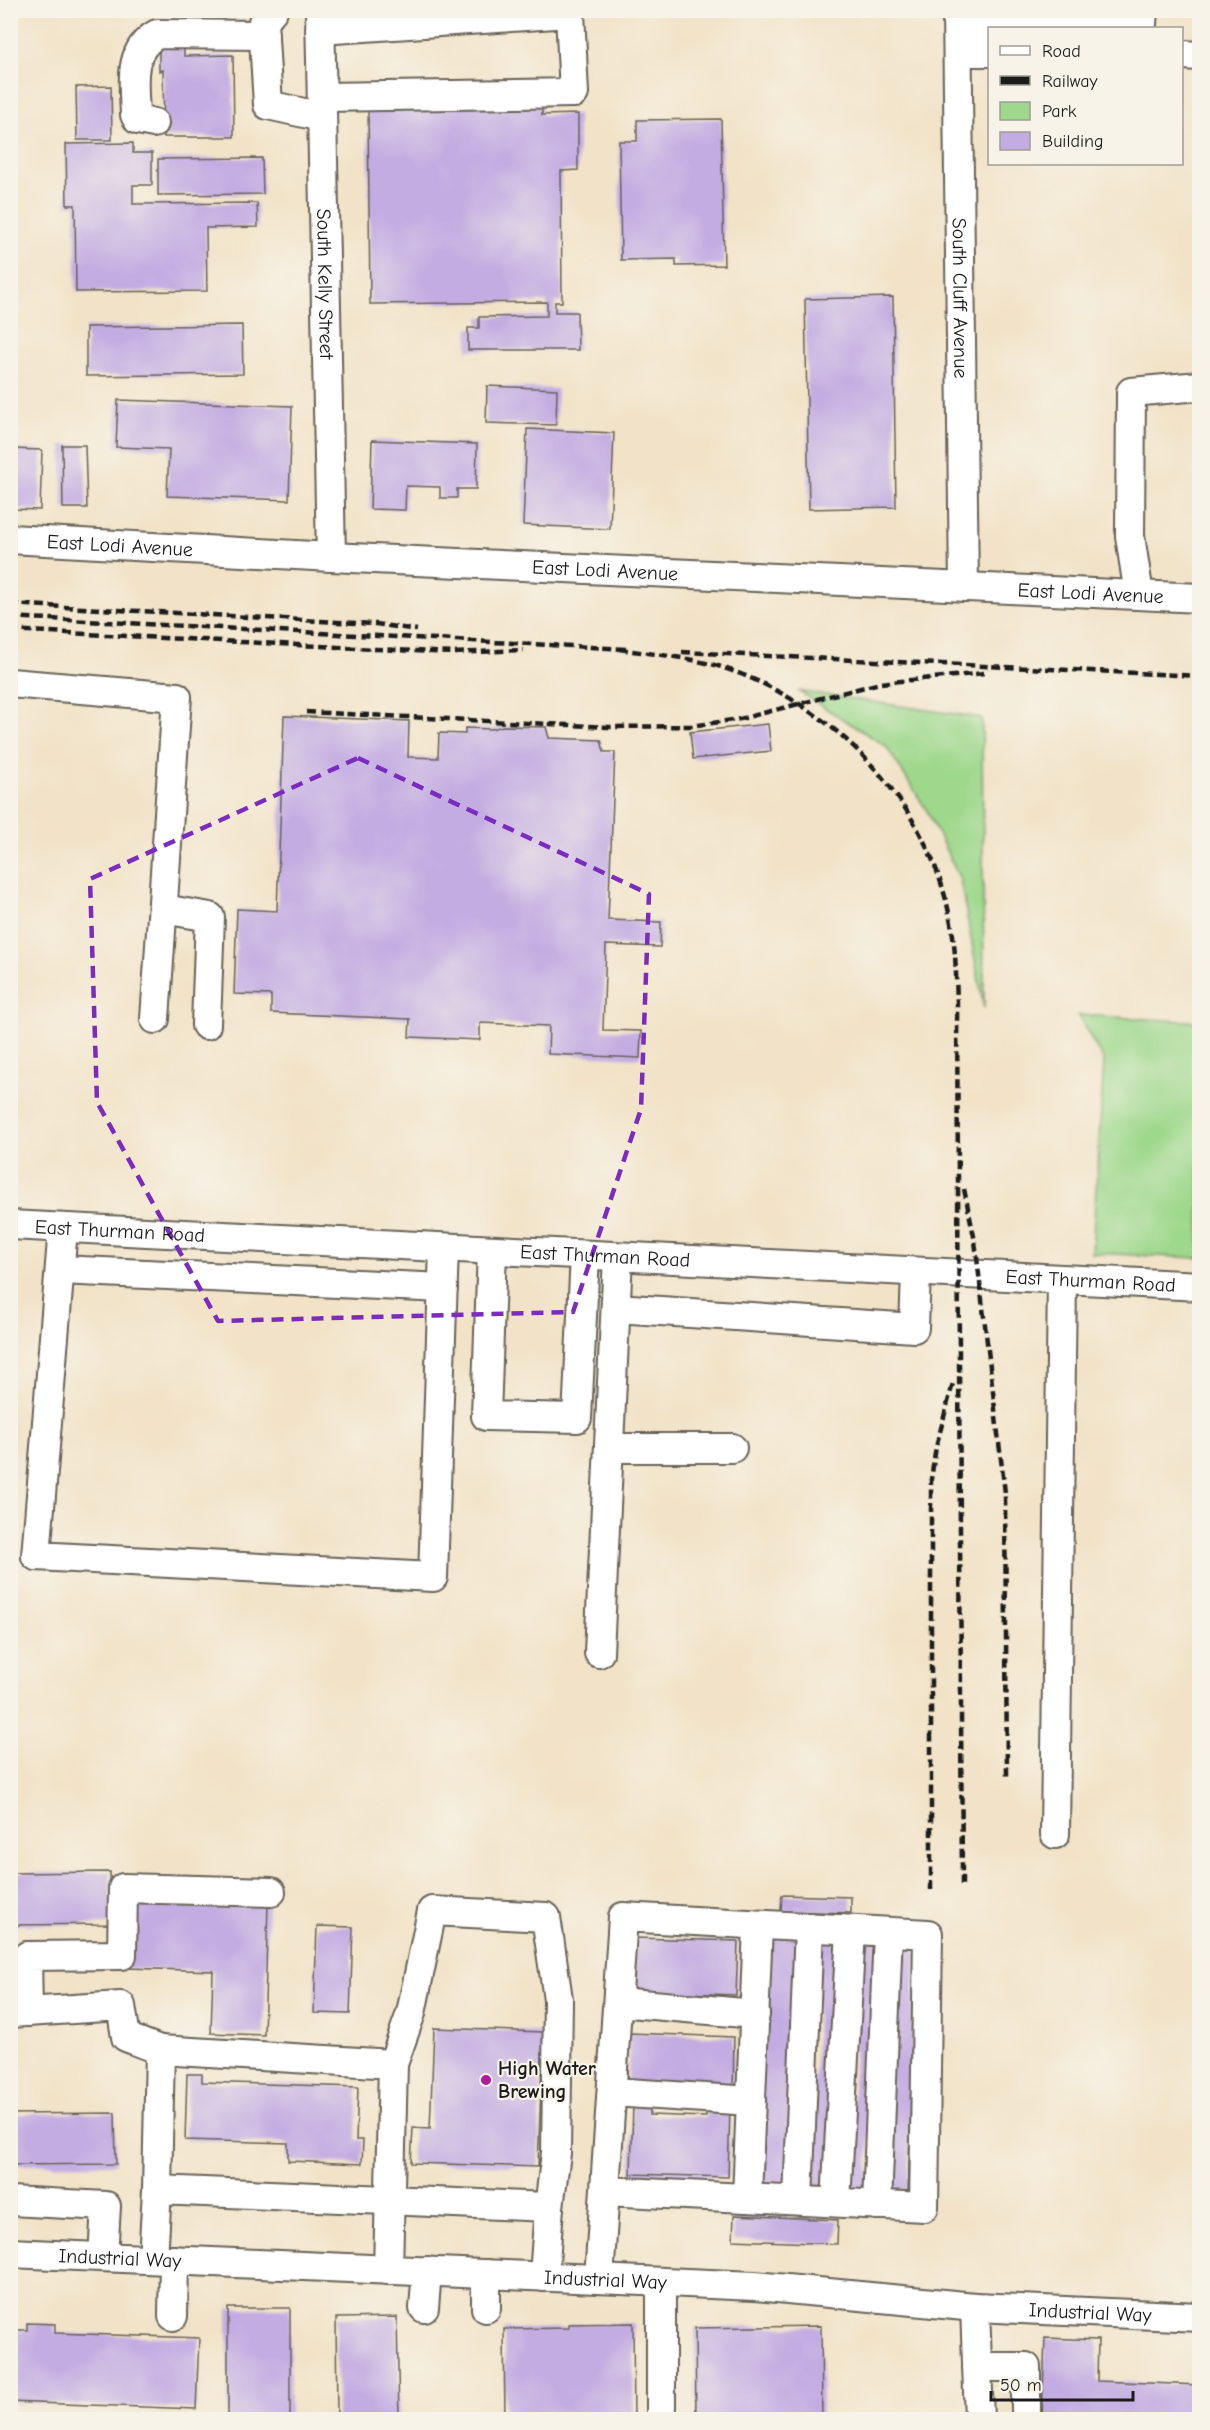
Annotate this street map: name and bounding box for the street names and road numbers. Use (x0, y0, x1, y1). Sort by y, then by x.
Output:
street label: South Kelly Street (312, 208, 338, 361)
street label: South Cluff Avenue (948, 217, 972, 379)
street label: East Lodi Avenue (46, 530, 193, 561)
street label: East Lodi Avenue (532, 556, 679, 585)
street label: East Lodi Avenue (1017, 578, 1164, 608)
street label: East Thurman Road (34, 1215, 205, 1247)
street label: East Thurman Road (520, 1240, 691, 1272)
street label: East Thurman Road (1005, 1265, 1176, 1297)
street label: Industrial Way (58, 2244, 182, 2273)
street label: Industrial Way (543, 2266, 667, 2294)
street label: Industrial Way (1028, 2298, 1152, 2327)

